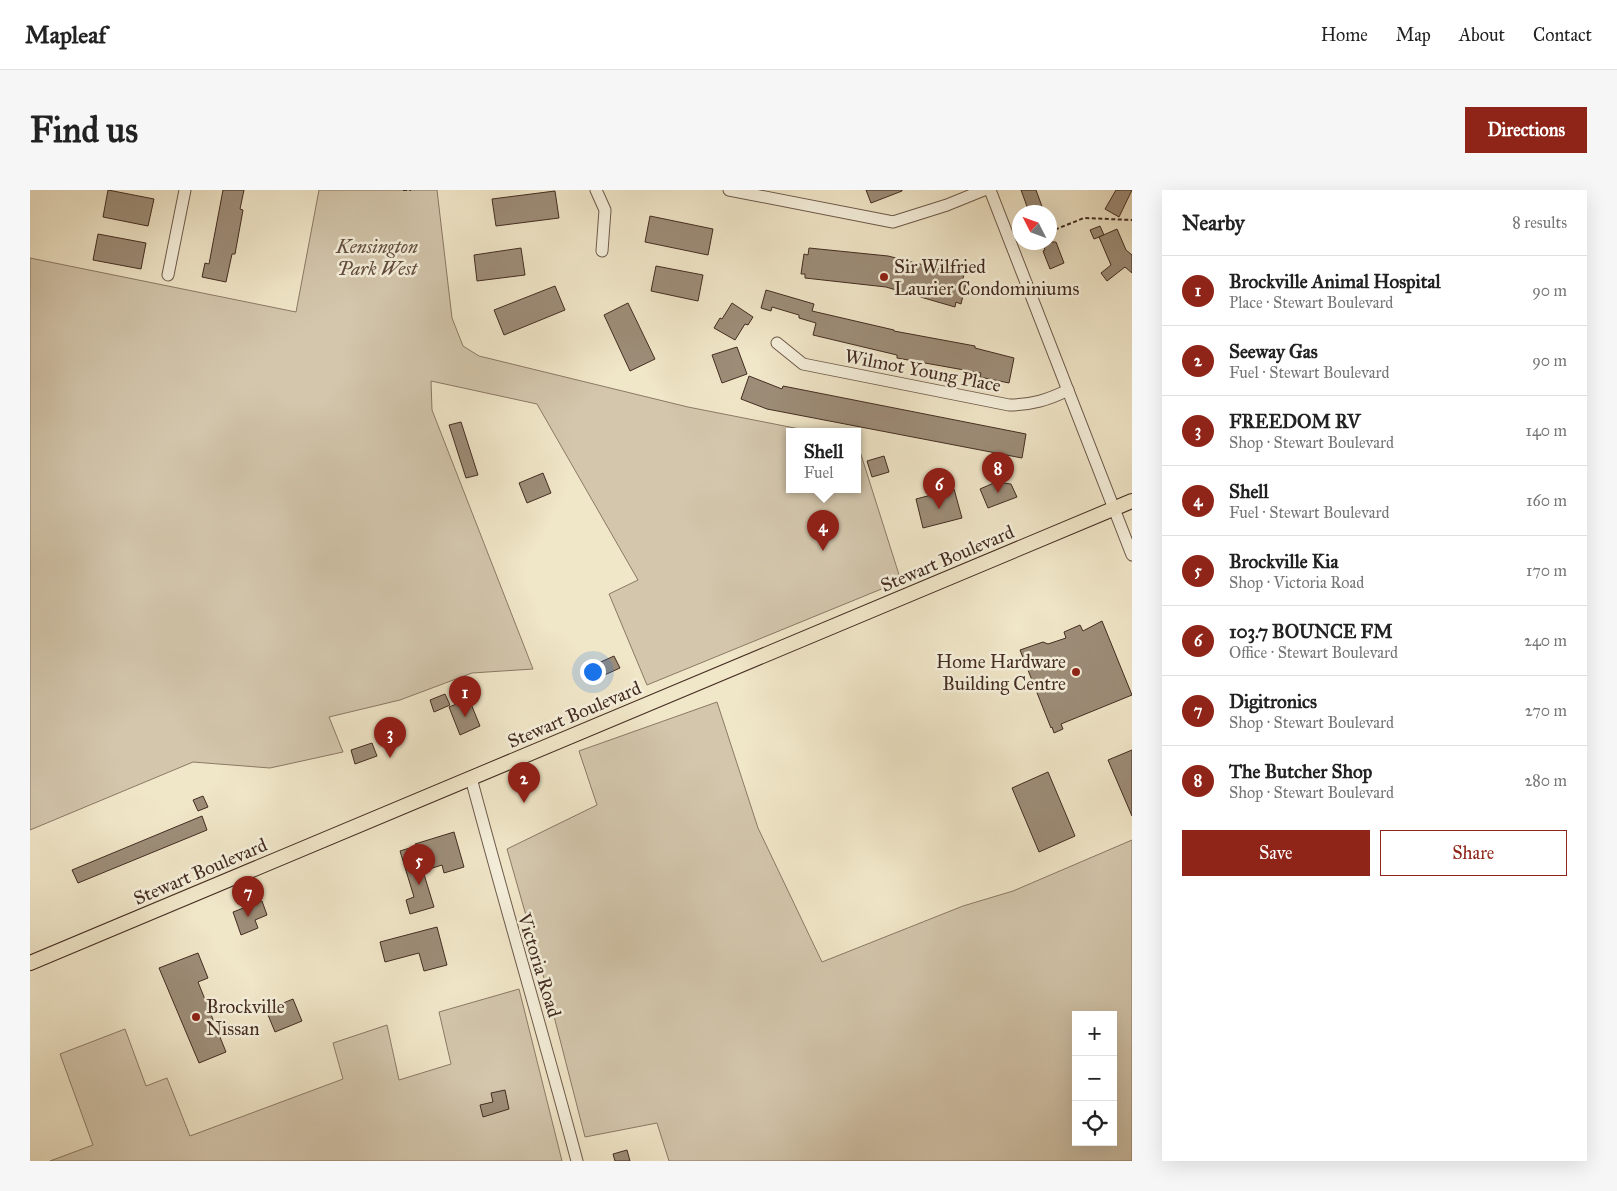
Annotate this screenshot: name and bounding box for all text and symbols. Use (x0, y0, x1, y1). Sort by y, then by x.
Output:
text: Mapleaf (25, 20, 106, 50)
text: Home (1321, 24, 1368, 46)
text: Map (1396, 24, 1431, 46)
text: About (1459, 24, 1505, 46)
text: Contact (1533, 24, 1592, 46)
button: Directions (1465, 107, 1587, 153)
text: Find us (30, 109, 138, 152)
north arrow (1012, 205, 1057, 250)
text: Nearby (1182, 210, 1245, 236)
text: 8 results (1512, 213, 1567, 232)
park label: Kensington Park West (335, 235, 418, 280)
place label: Sir Wilfried Laurier Condominiums (894, 255, 1079, 300)
text: Brockville Animal Hospital (1229, 270, 1441, 293)
marker: Sir Wilfried Laurier Condominiums (878, 271, 890, 283)
text: 1 (1195, 281, 1201, 300)
text: 90 m (1532, 281, 1567, 300)
text: Place · Stewart Boulevard (1229, 293, 1393, 312)
text: Seeway Gas (1229, 340, 1318, 363)
street label: Wilmot Young Place (843, 344, 1003, 398)
text: 2 (1194, 351, 1202, 370)
text: 90 m (1532, 351, 1567, 370)
text: Fuel · Stewart Boulevard (1229, 363, 1390, 382)
text: FREEDOM RV (1229, 410, 1360, 433)
text: 3 (1195, 421, 1201, 440)
text: 140 m (1526, 421, 1567, 440)
popup (786, 428, 861, 493)
text: Shop · Stewart Boulevard (1229, 433, 1394, 452)
text: Shell (804, 440, 843, 463)
pin: 8 (982, 452, 1014, 493)
text: Fuel (804, 463, 834, 482)
pin: 6 (923, 468, 955, 509)
text: Shell (1229, 480, 1269, 503)
text: 4 (1194, 491, 1202, 510)
text: 160 m (1526, 491, 1567, 510)
text: Fuel · Stewart Boulevard (1229, 503, 1390, 522)
pin: 4 (807, 510, 839, 551)
street label: Stewart Boulevard (877, 520, 1018, 597)
text: Brockville Kia (1229, 550, 1338, 573)
text: 5 (1194, 561, 1202, 580)
text: 170 m (1526, 561, 1567, 580)
text: Shop · Victoria Road (1229, 573, 1364, 592)
text: 103.7 BOUNCE FM (1229, 620, 1393, 643)
text: 6 (1194, 631, 1202, 650)
text: 240 m (1524, 631, 1567, 650)
text: Office · Stewart Boulevard (1229, 643, 1398, 662)
place label: Home Hardware Building Centre (936, 650, 1066, 696)
your location (580, 659, 606, 685)
marker: Home Hardware Building Centre (1070, 666, 1082, 678)
pin: 1 (449, 676, 481, 717)
street label: Stewart Boulevard (504, 676, 645, 753)
text: Digitronics (1229, 690, 1317, 713)
text: 7 (1194, 701, 1202, 720)
text: 270 m (1525, 701, 1567, 720)
text: Shop · Stewart Boulevard (1229, 713, 1394, 732)
pin: 3 (374, 717, 406, 758)
text: The Butcher Shop (1229, 760, 1372, 783)
pin: 2 (508, 762, 540, 803)
text: 8 (1194, 771, 1202, 790)
text: 280 m (1524, 771, 1567, 790)
text: Shop · Stewart Boulevard (1229, 783, 1394, 802)
button: Save (1182, 830, 1370, 876)
button: Share (1380, 830, 1567, 876)
street label: Stewart Boulevard (130, 833, 271, 910)
pin: 5 (403, 844, 435, 885)
pin: 7 (232, 876, 264, 917)
street label: Victoria Road (512, 909, 566, 1020)
place label: Brockville Nissan (206, 995, 285, 1040)
marker: Brockville Nissan (190, 1011, 202, 1023)
map controls (1072, 1011, 1117, 1146)
button: + (1072, 1011, 1117, 1056)
button: − (1072, 1056, 1117, 1101)
button: locate (1072, 1101, 1117, 1146)

